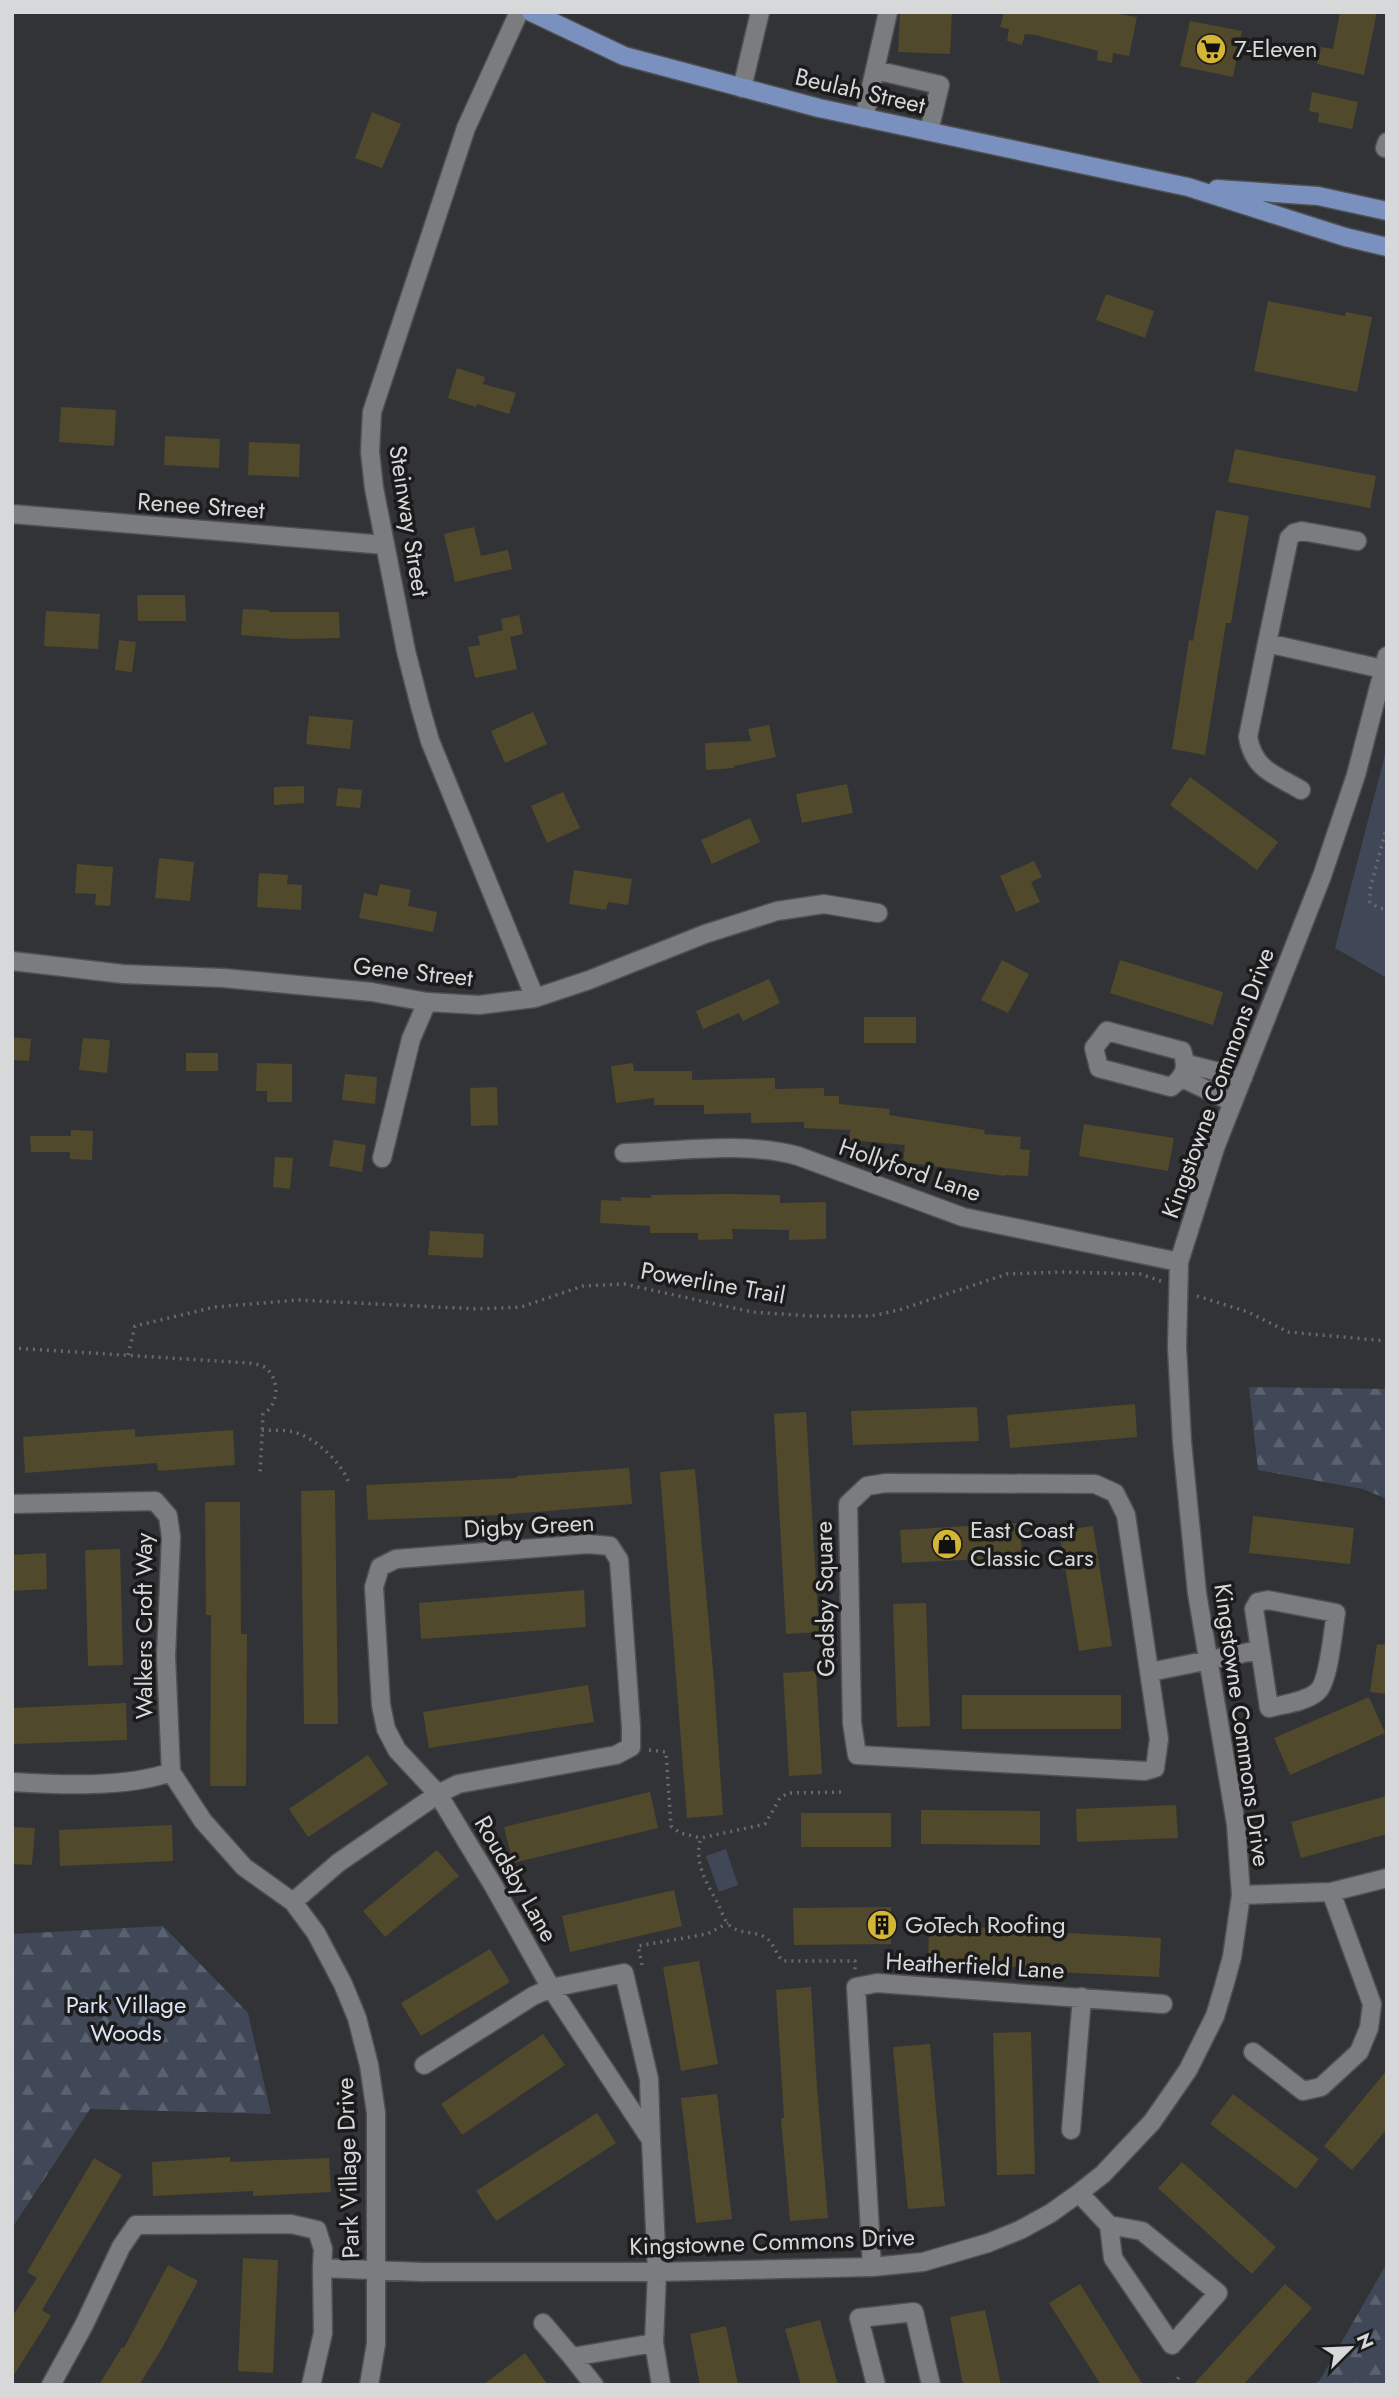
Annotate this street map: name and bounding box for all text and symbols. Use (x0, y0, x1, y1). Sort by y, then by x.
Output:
place label: 7-Eleven (1234, 31, 1318, 66)
supermarket icon: 7-Eleven (1194, 32, 1228, 66)
street label: Beulah Street (792, 59, 929, 123)
street label: Steinway Street (380, 443, 439, 599)
street label: Renee Street (136, 484, 266, 527)
street label: Kingstowne Commons Drive (1152, 943, 1283, 1223)
street label: Gene Street (351, 948, 475, 995)
street label: Hollyford Lane (834, 1129, 986, 1210)
street label: Powerline Trail (638, 1253, 788, 1312)
street label: Digby Green (463, 1505, 595, 1546)
place label: East Coast Classic Cars (970, 1512, 1094, 1575)
street label: Gadsby Square (806, 1521, 843, 1677)
shop icon: East Coast Classic Cars (930, 1527, 964, 1561)
street label: Walkers Croft Way (126, 1532, 161, 1719)
street label: Kingstowne Commons Drive (1205, 1581, 1280, 1869)
street label: Roudsby Lane (466, 1809, 567, 1949)
place label: GoTech Roofing (905, 1907, 1066, 1942)
building icon: GoTech Roofing (865, 1908, 899, 1942)
street label: Heatherfield Lane (885, 1943, 1065, 1988)
park label: Park Village Woods (66, 1987, 186, 2050)
street label: Park Village Drive (327, 2077, 368, 2259)
street label: Kingstowne Commons Drive (629, 2219, 915, 2264)
north arrow (1315, 2313, 1385, 2383)
text: N (1350, 2329, 1380, 2354)

